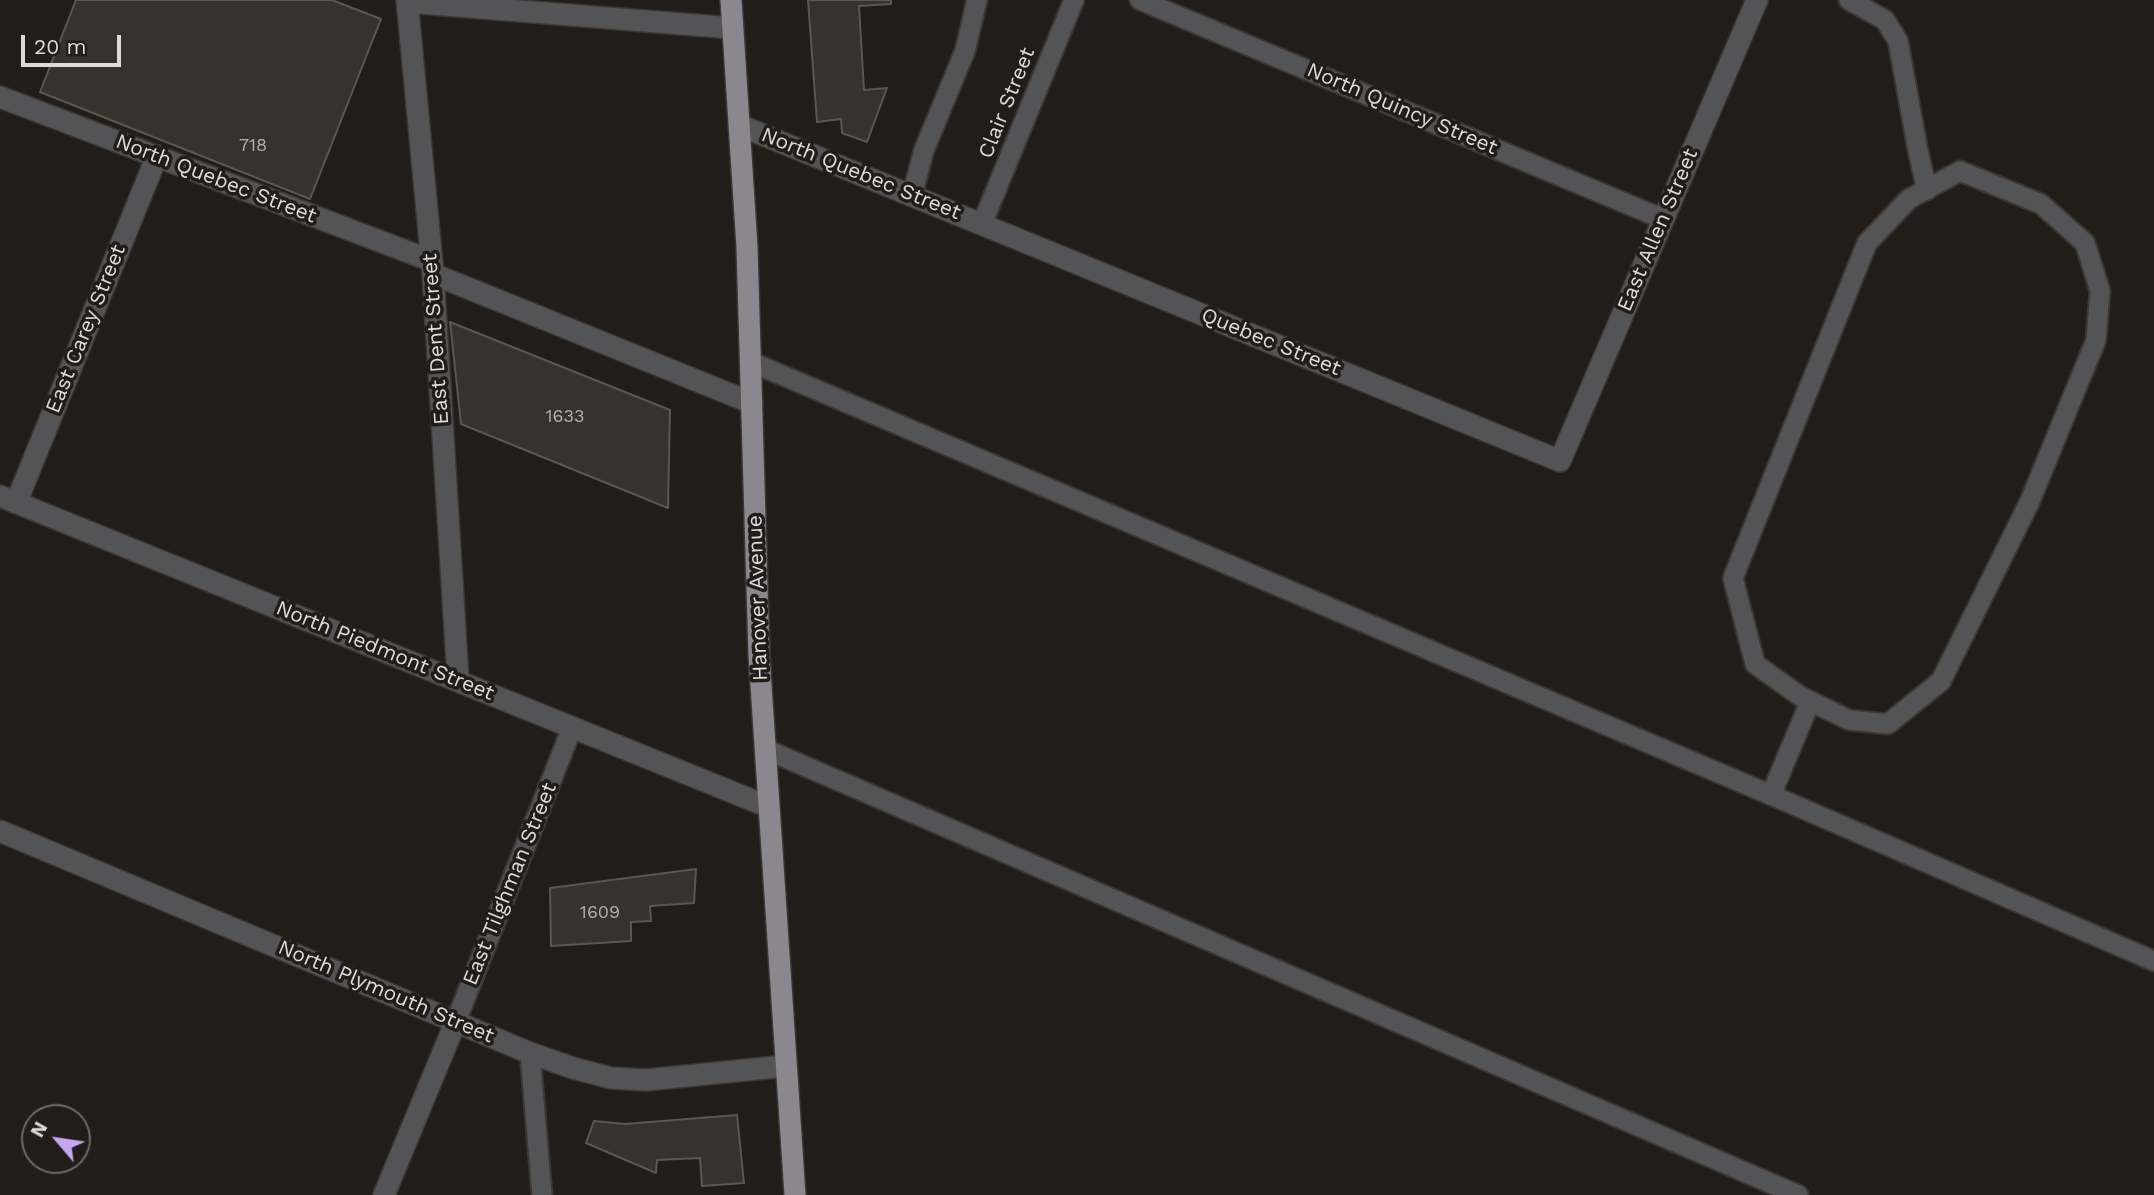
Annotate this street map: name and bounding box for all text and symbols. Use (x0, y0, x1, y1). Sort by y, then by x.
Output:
scale bar (24, 21, 124, 65)
text: 20 m (34, 34, 86, 59)
street label: Clair Street (973, 44, 1041, 162)
street label: North Quincy Street (1303, 57, 1501, 161)
street label: North Quebec Street (758, 122, 964, 226)
street label: North Quebec Street (112, 129, 320, 229)
house number: 718 (239, 135, 267, 157)
street label: East Allen Street (1612, 145, 1704, 315)
street label: East Carey Street (41, 241, 131, 417)
street label: East Dent Street (417, 253, 455, 425)
street label: Quebec Street (1198, 303, 1344, 381)
house number: 1633 (546, 406, 584, 428)
street label: Hanover Avenue (743, 515, 773, 681)
street label: North Piedmont Street (272, 596, 498, 706)
street label: East Tilghman Street (458, 779, 562, 989)
house number: 1609 (580, 902, 620, 924)
street label: North Plymouth Street (274, 935, 498, 1049)
north arrow (21, 1104, 91, 1174)
text: N (25, 1118, 52, 1141)

